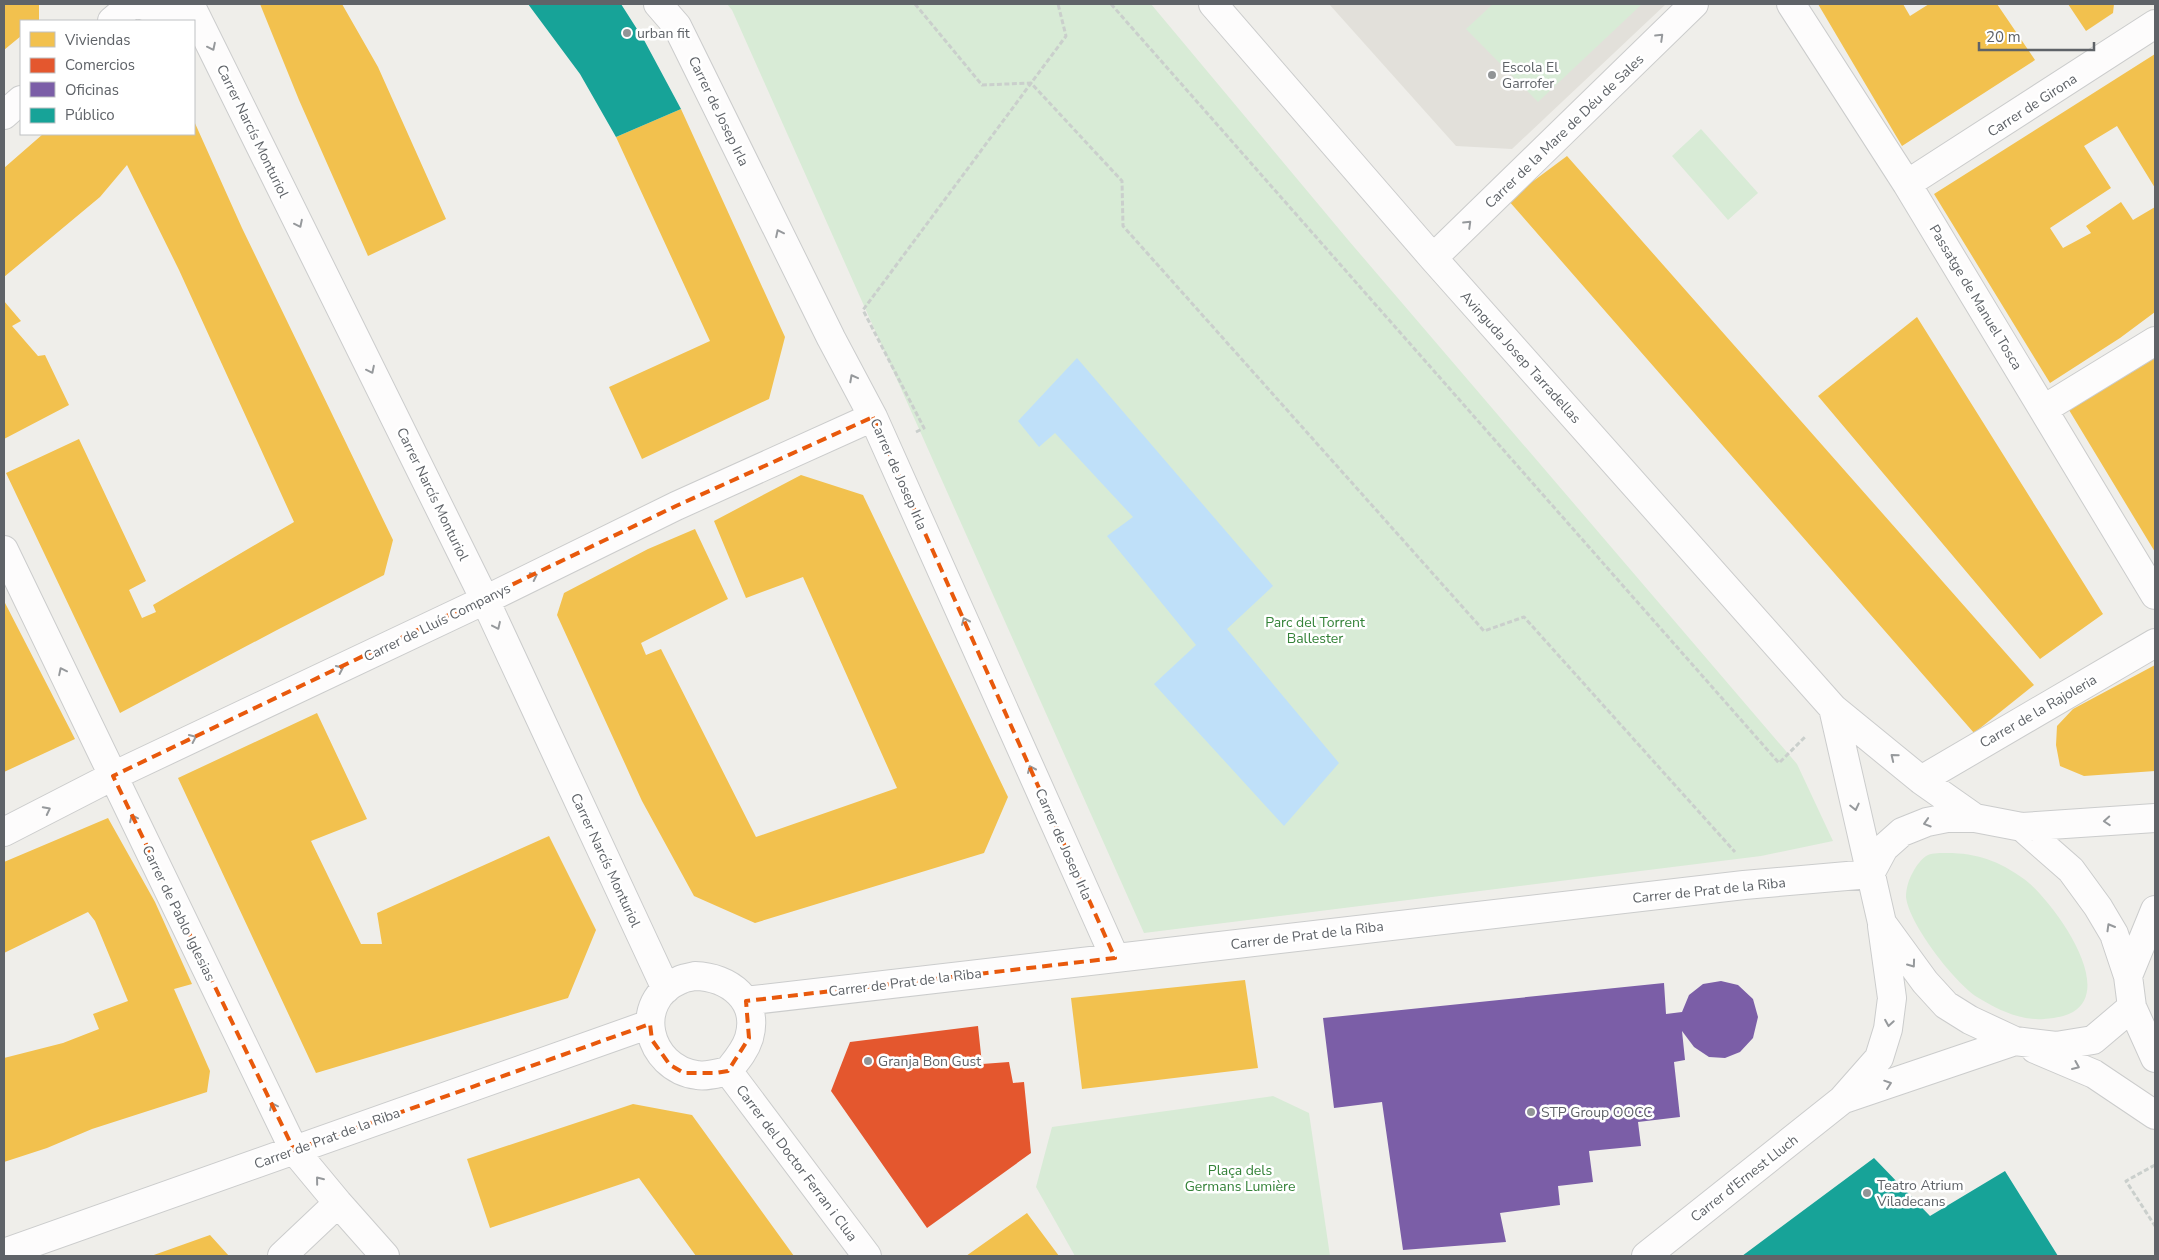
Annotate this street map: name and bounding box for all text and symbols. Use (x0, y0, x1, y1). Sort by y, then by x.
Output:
legend (20, 20, 195, 135)
scale bar (1979, 20, 2094, 52)
place label: urban fit (637, 24, 690, 43)
marker: urban fit (621, 27, 633, 39)
text: 20 m (1986, 27, 2021, 47)
text: Viviendas (64, 30, 130, 50)
one-way arrow (1654, 34, 1663, 43)
one-way arrow (205, 42, 215, 51)
street label: Carrer de la Mare de Déu de Sales (1481, 50, 1648, 213)
street label: Carrer de Josep Irla (684, 53, 753, 169)
text: Comercios (65, 55, 135, 75)
place label: Escola El Garrofer (1502, 58, 1559, 93)
street label: Carrer Narcís Monturiol (212, 61, 293, 202)
marker: Escola El Garrofer (1486, 69, 1498, 81)
street label: Carrer de Girona (1984, 69, 2081, 142)
text: Oficinas (65, 80, 119, 100)
text: Público (65, 105, 115, 125)
one-way arrow (293, 219, 303, 228)
one-way arrow (1463, 221, 1472, 230)
street label: Passatge de Manuel Tosca (1925, 221, 2027, 373)
one-way arrow (775, 229, 786, 238)
street label: Avinguda Josep Tarradellas (1456, 287, 1585, 428)
one-way arrow (365, 365, 376, 374)
one-way arrow (849, 374, 859, 383)
street label: Carrer de Josep Irla (865, 415, 932, 533)
street label: Carrer Narcís Monturiol (392, 424, 473, 565)
one-way arrow (528, 572, 537, 582)
street label: Carrer de Lluís Companys (361, 579, 514, 666)
park label: Parc del Torrent Ballester (1265, 613, 1365, 648)
one-way arrow (960, 617, 971, 626)
one-way arrow (491, 621, 502, 630)
one-way arrow (335, 664, 344, 675)
one-way arrow (59, 668, 69, 677)
street label: Carrer de la Rajoleria (1976, 670, 2100, 753)
one-way arrow (188, 734, 197, 745)
one-way arrow (1891, 755, 1900, 763)
one-way arrow (1027, 765, 1037, 774)
street label: Carrer de Josep Irla (1030, 785, 1097, 903)
street label: Carrer Narcís Monturiol (566, 790, 645, 931)
one-way arrow (1849, 803, 1860, 812)
one-way arrow (42, 806, 51, 816)
one-way arrow (129, 814, 139, 823)
one-way arrow (2102, 815, 2110, 826)
one-way arrow (1923, 817, 1932, 827)
street label: Carrer de Pablo Iglesias (137, 842, 220, 984)
street label: Carrer de Prat de la Riba (1631, 873, 1787, 908)
street label: Carrer de Prat de la Riba (1229, 917, 1385, 954)
one-way arrow (2106, 924, 2116, 933)
one-way arrow (1906, 958, 1914, 967)
street label: Carrer de Prat de la Riba (827, 964, 983, 1001)
one-way arrow (1884, 1019, 1894, 1028)
place label: Granja Bon Gust (878, 1052, 981, 1071)
marker: Granja Bon Gust (862, 1055, 874, 1067)
one-way arrow (2071, 1060, 2080, 1071)
one-way arrow (1884, 1080, 1892, 1090)
street label: Carrer del Doctor Ferran i Clua (731, 1081, 862, 1245)
one-way arrow (269, 1102, 279, 1111)
street label: Carrer de Prat de la Riba (252, 1103, 403, 1174)
place label: STP Group OOCC (1541, 1103, 1653, 1122)
marker: STP Group OOCC (1525, 1106, 1537, 1118)
street label: Carrer d'Ernest Lluch (1687, 1130, 1802, 1226)
park label: Plaça dels Germans Lumière (1185, 1161, 1295, 1196)
place label: Teatro Atrium Viladecans (1876, 1176, 1963, 1211)
one-way arrow (316, 1177, 324, 1186)
marker: Teatro Atrium Viladecans (1861, 1187, 1873, 1199)

